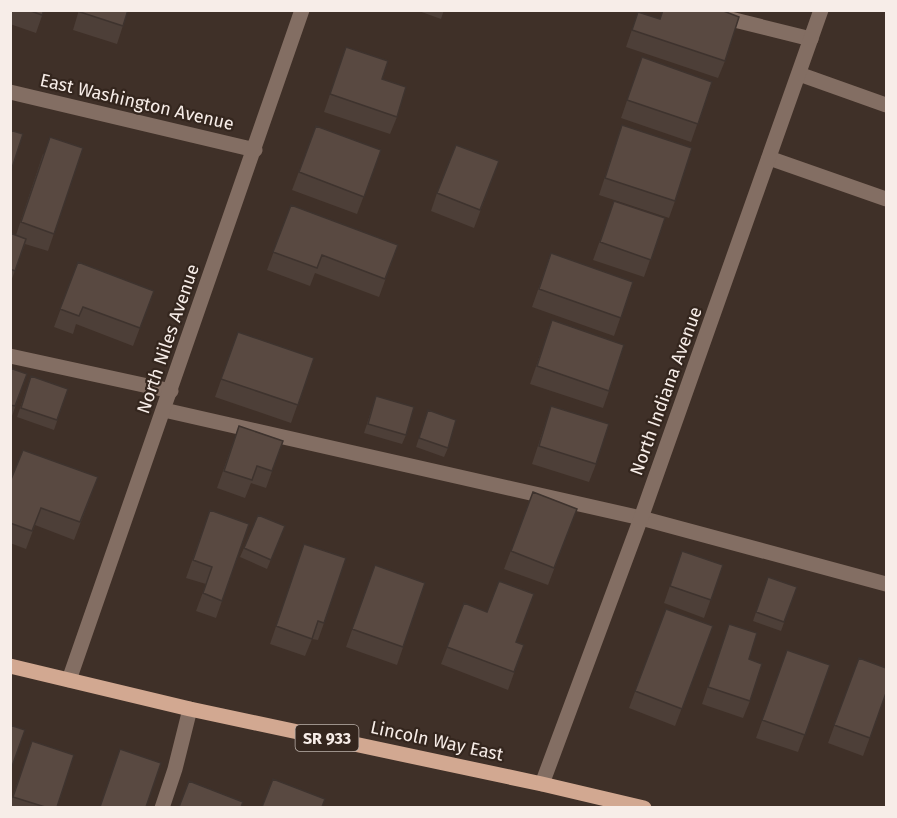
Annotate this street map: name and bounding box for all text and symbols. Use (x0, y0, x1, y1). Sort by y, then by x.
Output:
street label: East Washington Avenue (38, 69, 236, 135)
street label: North Niles Avenue (132, 261, 204, 417)
street label: North Indiana Avenue (625, 304, 707, 478)
street label: Lincoln Way East (369, 716, 506, 766)
road number: SR 933 (296, 725, 358, 751)

